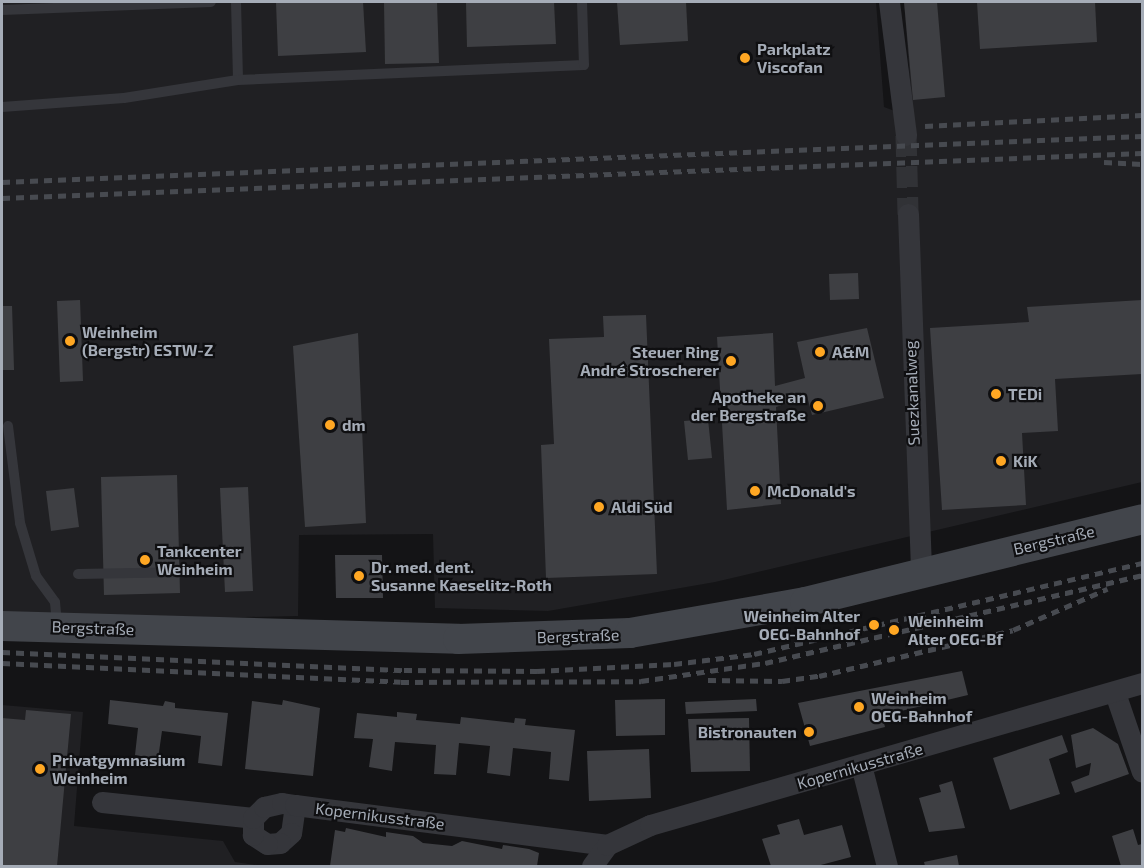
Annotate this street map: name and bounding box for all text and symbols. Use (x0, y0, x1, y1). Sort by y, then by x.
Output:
place label: Parkplatz Viscofan (757, 39, 831, 77)
marker: Parkplatz Viscofan (738, 51, 752, 65)
place label: Weinheim (Bergstr) ESTW-Z (82, 322, 213, 360)
marker: Weinheim (Bergstr) ESTW-Z (63, 334, 77, 348)
street label: Suezkanalweg (901, 340, 923, 446)
place label: Steuer Ring André Stroscherer (580, 342, 719, 380)
place label: A&M (832, 342, 869, 362)
marker: A&M (813, 345, 827, 359)
marker: Steuer Ring André Stroscherer (724, 354, 738, 368)
place label: TEDi (1008, 384, 1042, 404)
place label: Apotheke an der Bergstraße (690, 387, 806, 425)
marker: TEDi (989, 387, 1003, 401)
marker: Apotheke an der Bergstraße (811, 399, 825, 413)
place label: dm (342, 415, 366, 435)
marker: dm (323, 418, 337, 432)
place label: KiK (1013, 451, 1038, 471)
marker: KiK (994, 454, 1008, 468)
place label: McDonald's (767, 481, 856, 501)
marker: McDonald's (748, 484, 762, 498)
place label: Aldi Süd (611, 497, 673, 517)
marker: Aldi Süd (592, 500, 606, 514)
street label: Bergstraße (1012, 521, 1096, 559)
place label: Tankcenter Weinheim (157, 541, 242, 579)
marker: Tankcenter Weinheim (138, 553, 152, 567)
place label: Dr. med. dent. Susanne Kaeselitz-Roth (371, 557, 552, 595)
marker: Dr. med. dent. Susanne Kaeselitz-Roth (352, 569, 366, 583)
place label: Weinheim Alter OEG-Bahnhof (743, 606, 860, 644)
place label: Weinheim Alter OEG-Bf (908, 611, 1003, 649)
marker: Weinheim Alter OEG-Bahnhof (865, 616, 883, 634)
street label: Bergstraße (51, 617, 135, 639)
marker: Weinheim Alter OEG-Bf (885, 621, 903, 639)
street label: Bergstraße (536, 625, 620, 647)
place label: Weinheim OEG-Bahnhof (871, 688, 972, 726)
marker: Weinheim OEG-Bahnhof (852, 700, 866, 714)
place label: Bistronauten (698, 722, 797, 742)
marker: Bistronauten (802, 725, 816, 739)
street label: Kopernikusstraße (795, 739, 925, 793)
place label: Privatgymnasium Weinheim (52, 750, 185, 788)
marker: Privatgymnasium Weinheim (33, 762, 47, 776)
street label: Kopernikusstraße (314, 799, 446, 833)

